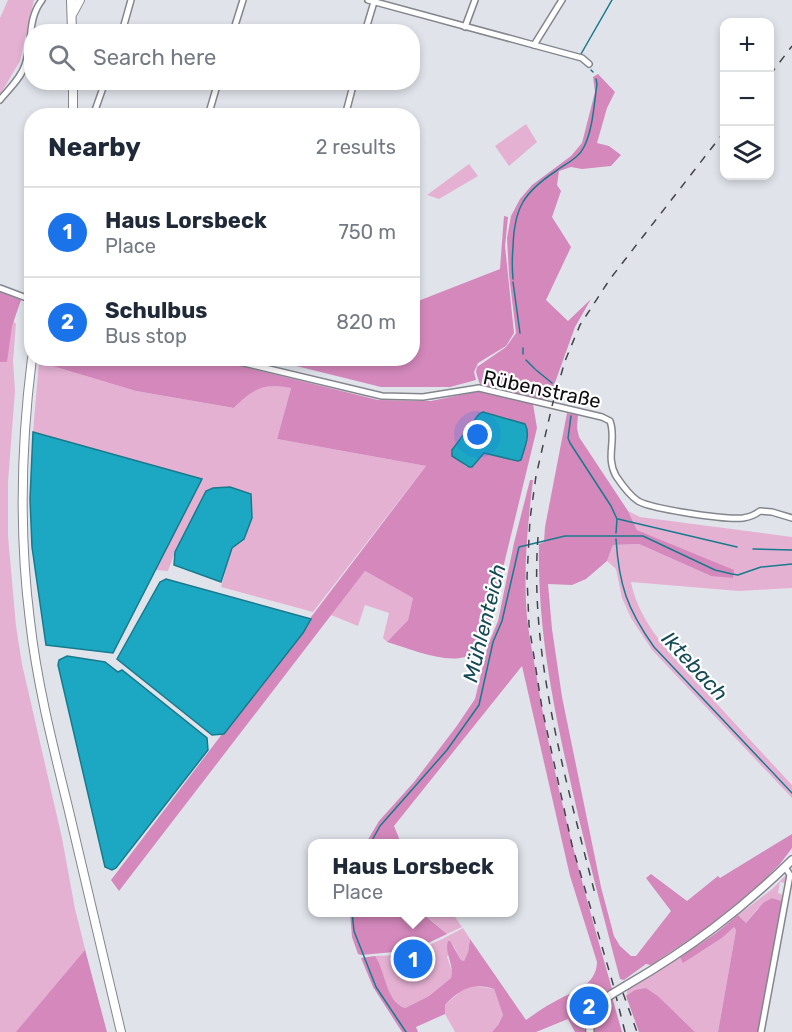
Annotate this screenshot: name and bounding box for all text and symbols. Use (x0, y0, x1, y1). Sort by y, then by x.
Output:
map controls (720, 18, 774, 180)
button: + (720, 18, 774, 72)
search box (24, 24, 420, 90)
icon: search (45, 41, 78, 74)
text: Search here (93, 44, 216, 71)
button: − (720, 72, 774, 126)
button: layers (720, 126, 774, 180)
text: Nearby (48, 132, 141, 163)
text: 2 results (316, 135, 396, 159)
text: Haus Lorsbeck (105, 207, 267, 234)
text: 1 (63, 220, 72, 244)
text: 750 m (338, 220, 396, 244)
text: Place (105, 234, 156, 258)
text: Schulbus (105, 297, 207, 324)
text: 2 (61, 310, 74, 334)
text: 820 m (336, 310, 396, 334)
text: Bus stop (105, 324, 187, 348)
street label: Rübenstraße (481, 365, 603, 413)
your location (463, 420, 492, 449)
water label: Mühlenteich (457, 561, 511, 685)
water label: Iktebach (657, 626, 733, 706)
popup (308, 839, 518, 917)
text: Haus Lorsbeck (332, 853, 494, 880)
text: Place (332, 880, 383, 904)
pin: 1 (394, 936, 432, 982)
pin: 2 (570, 984, 608, 1028)

